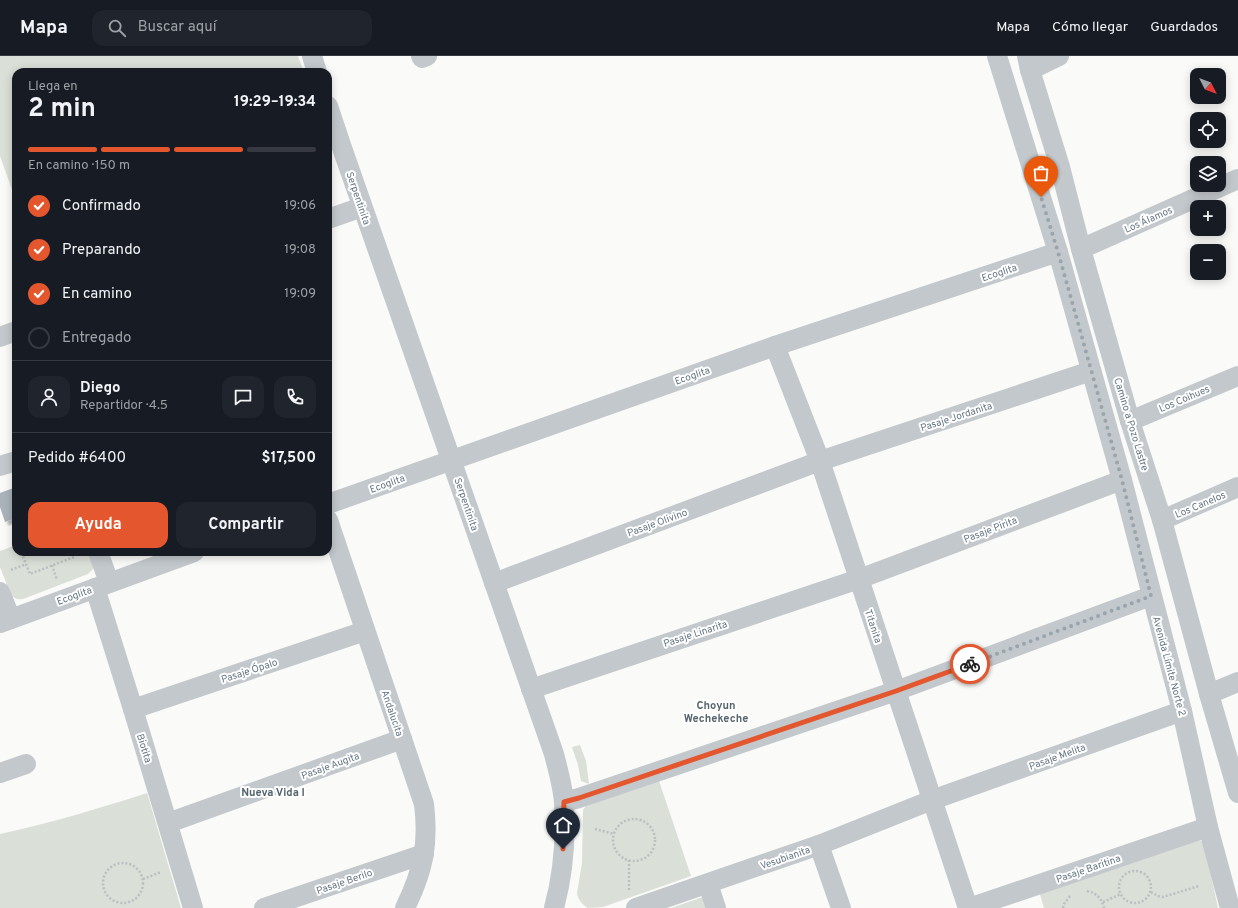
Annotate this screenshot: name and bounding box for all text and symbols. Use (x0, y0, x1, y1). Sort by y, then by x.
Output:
search box (92, 10, 372, 46)
text: Mapa (20, 16, 68, 40)
icon: search (106, 17, 128, 39)
text: Buscar aquí (138, 18, 217, 37)
text: Mapa (996, 19, 1030, 36)
text: Cómo llegar (1052, 19, 1128, 36)
text: Guardados (1150, 19, 1218, 36)
north arrow (1190, 68, 1226, 104)
map controls (1190, 68, 1226, 280)
text: Llega en (28, 79, 78, 95)
text: 2 min (28, 93, 96, 126)
text: 19:29–19:34 (234, 93, 316, 112)
button: locate (1190, 112, 1226, 148)
pin (1024, 156, 1058, 197)
button: layers (1190, 156, 1226, 192)
text: En camino · 150 m (28, 158, 130, 174)
icon: bag (1030, 162, 1052, 184)
street label: Serpentinita (342, 170, 373, 227)
icon: check (28, 195, 50, 217)
text: Confirmado (62, 197, 141, 216)
text: 19:06 (284, 198, 316, 214)
button: + (1190, 200, 1226, 236)
street label: Los Álamos (1123, 204, 1175, 237)
icon: check (28, 239, 50, 261)
text: Preparando (62, 241, 141, 260)
text: 19:08 (284, 242, 316, 258)
button: − (1190, 244, 1226, 280)
street label: Ecoglita (980, 262, 1019, 285)
icon: check (28, 283, 50, 305)
text: En camino (62, 285, 132, 304)
text: 19:09 (284, 286, 316, 302)
text: Entregado (62, 329, 131, 348)
street label: Ecoglita (673, 364, 712, 388)
button: person (28, 376, 70, 418)
button: chat (222, 376, 264, 418)
button: phone (274, 376, 316, 418)
street label: Camino a Pozo Lastre (1110, 376, 1151, 473)
text: Diego (80, 379, 121, 398)
street label: Los Coihues (1157, 383, 1212, 416)
text: Repartidor · 4.5 (80, 398, 168, 414)
street label: Pasaje Jordanita (919, 400, 994, 435)
text: Pedido #6400 (28, 449, 126, 468)
text: $17,500 (262, 449, 316, 468)
street label: Ecoglita (368, 472, 407, 497)
street label: Serpentinita (450, 476, 481, 533)
street label: Los Canelos (1173, 489, 1228, 522)
button: Ayuda (28, 502, 168, 548)
button: Compartir (176, 502, 316, 548)
street label: Pasaje Olivino (626, 506, 690, 540)
street label: Pasaje Pirita (962, 514, 1019, 546)
street label: Ecoglita (55, 584, 94, 609)
street label: Titanita (861, 608, 884, 645)
street label: Avenida Límite Norte 2 (1149, 615, 1188, 718)
street label: Pasaje Linarita (662, 618, 729, 651)
courier (950, 644, 990, 684)
icon: bike (959, 653, 981, 675)
street label: Pasaje Ópalo (220, 656, 280, 687)
street label: Andalucita (378, 689, 406, 738)
district label: Choyun Wechekeche (684, 699, 748, 726)
street label: Biotita (133, 732, 154, 765)
street label: Pasaje Melita (1027, 741, 1088, 774)
street label: Pasaje Augita (300, 750, 361, 783)
district label: Nueva Vida I (241, 786, 305, 800)
pin (546, 808, 580, 849)
icon: home (552, 814, 574, 836)
street label: Vesubianita (759, 844, 812, 873)
street label: Pasaje Baritina (1055, 852, 1122, 887)
street label: Pasaje Berilo (315, 867, 375, 898)

